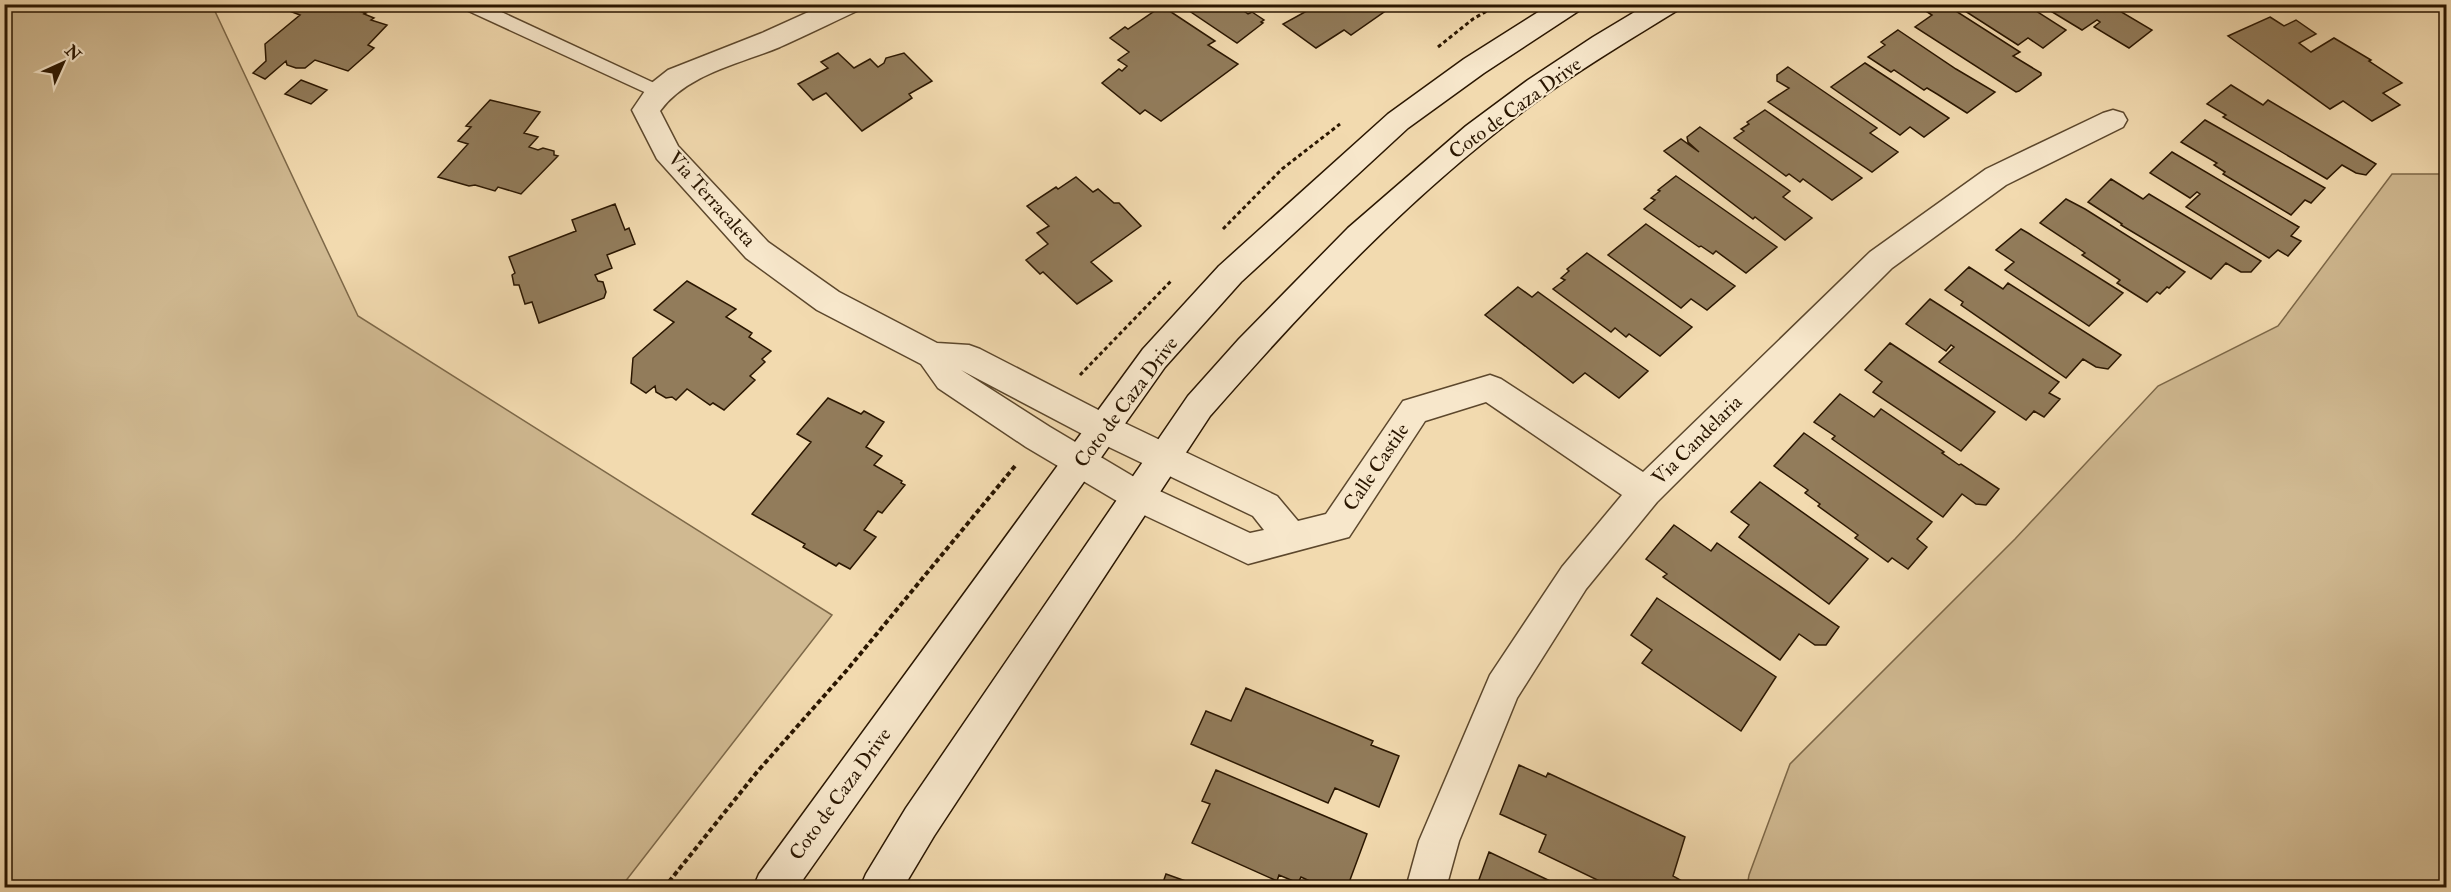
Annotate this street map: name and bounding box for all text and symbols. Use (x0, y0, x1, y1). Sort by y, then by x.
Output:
north arrow (33, 33, 93, 93)
text: N (60, 40, 86, 66)
street label: Coto de Caza Drive (1444, 52, 1586, 164)
street label: Via Terracaleta (663, 146, 762, 253)
street label: Coto de Caza Drive (1069, 332, 1183, 472)
street label: Via Candelaria (1647, 389, 1748, 490)
street label: Calle Castile (1338, 418, 1414, 516)
street label: Coto de Caza Drive (784, 723, 896, 865)

